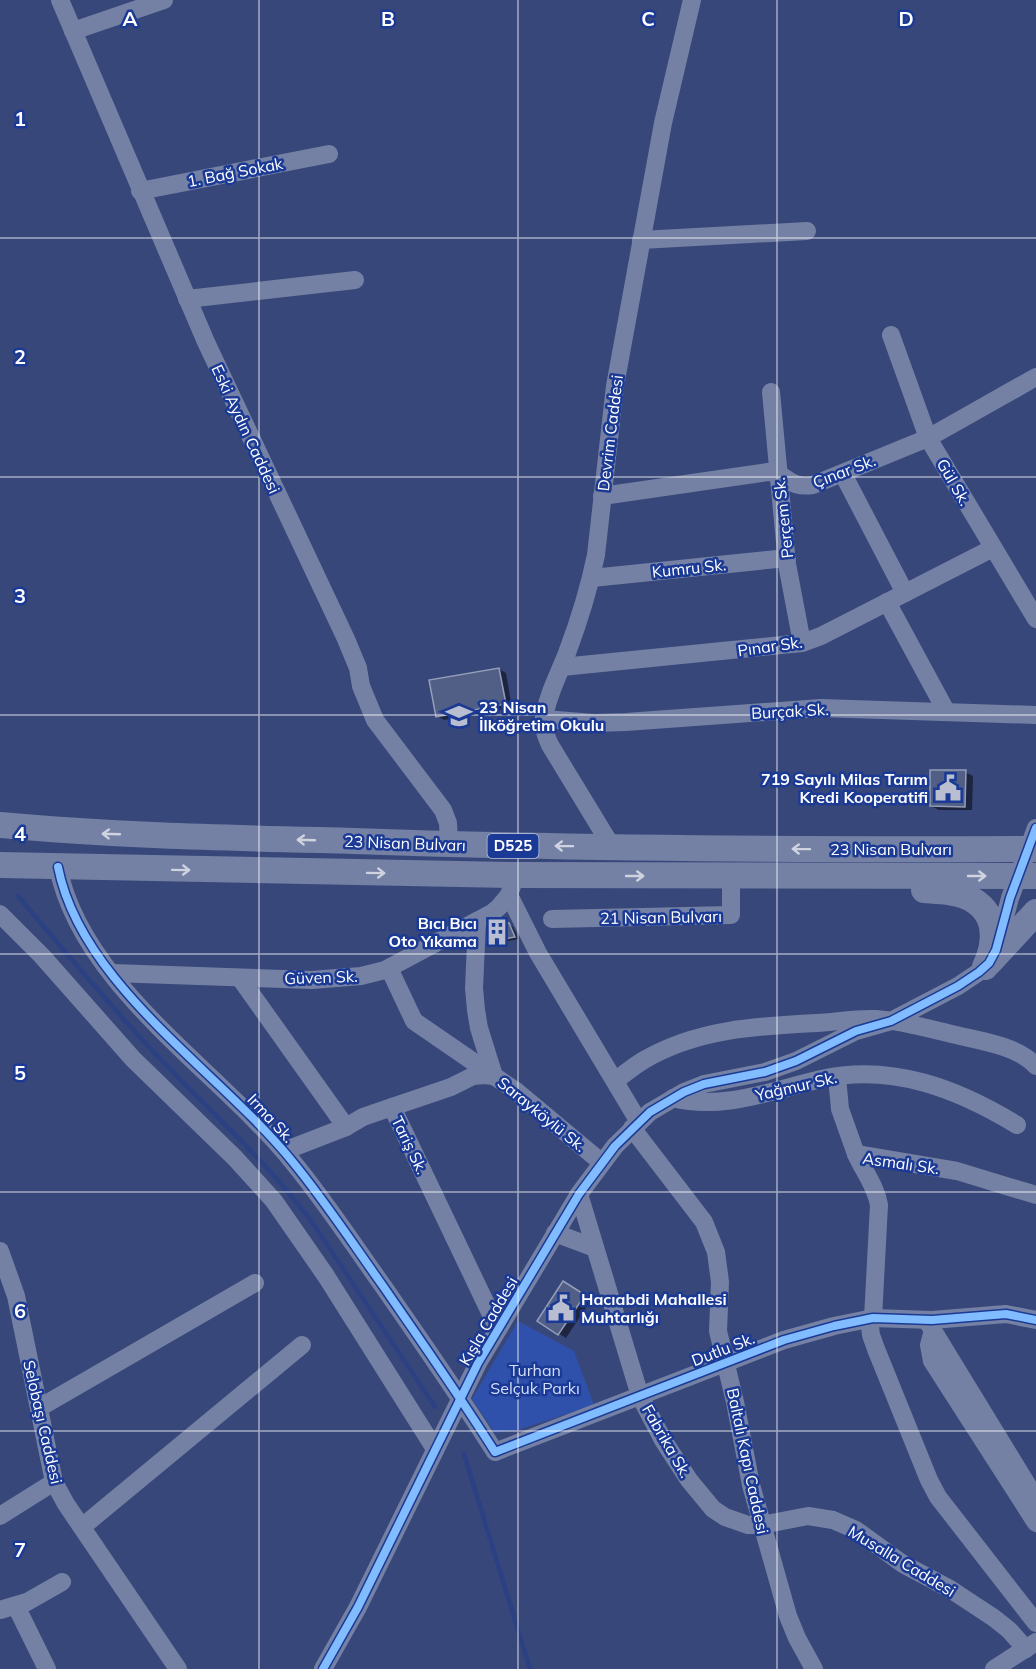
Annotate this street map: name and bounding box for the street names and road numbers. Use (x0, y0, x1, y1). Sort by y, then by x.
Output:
street label: 1. Bağ Sokak (186, 153, 285, 191)
street label: Eski Aydın Caddesi (207, 361, 285, 497)
street label: Devrim Caddesi (593, 374, 627, 492)
street label: Çınar Sk. (810, 450, 878, 492)
street label: Gül Sk. (933, 455, 975, 509)
street label: Perçem Sk. (769, 477, 797, 559)
street label: Kumru Sk. (651, 554, 727, 582)
street label: Pınar Sk. (736, 632, 804, 660)
street label: Burçak Sk. (751, 699, 829, 723)
street label: 23 Nisan Bulvarı (344, 831, 466, 855)
road number: D525 (488, 834, 538, 858)
street label: 23 Nisan Bulvarı (830, 839, 952, 859)
street label: 21 Nisan Bulvarı (600, 906, 722, 928)
street label: Güven Sk. (284, 966, 358, 988)
street label: Yağmur Sk. (752, 1067, 839, 1105)
street label: Sarayköylü Sk. (494, 1072, 590, 1156)
street label: Irma Sk. (243, 1089, 299, 1147)
street label: Tariş Sk. (387, 1113, 433, 1177)
street label: Asmalı Sk. (861, 1148, 941, 1178)
street label: Kışla Caddesi (454, 1273, 522, 1369)
street label: Dutlu Sk. (689, 1328, 757, 1370)
street label: Selobaşı Caddesi (19, 1358, 67, 1486)
street label: Baltalı Kapı Caddesi (723, 1386, 773, 1536)
street label: Fabrika Sk. (638, 1401, 696, 1481)
street label: Musalla Caddesi (845, 1521, 959, 1601)

